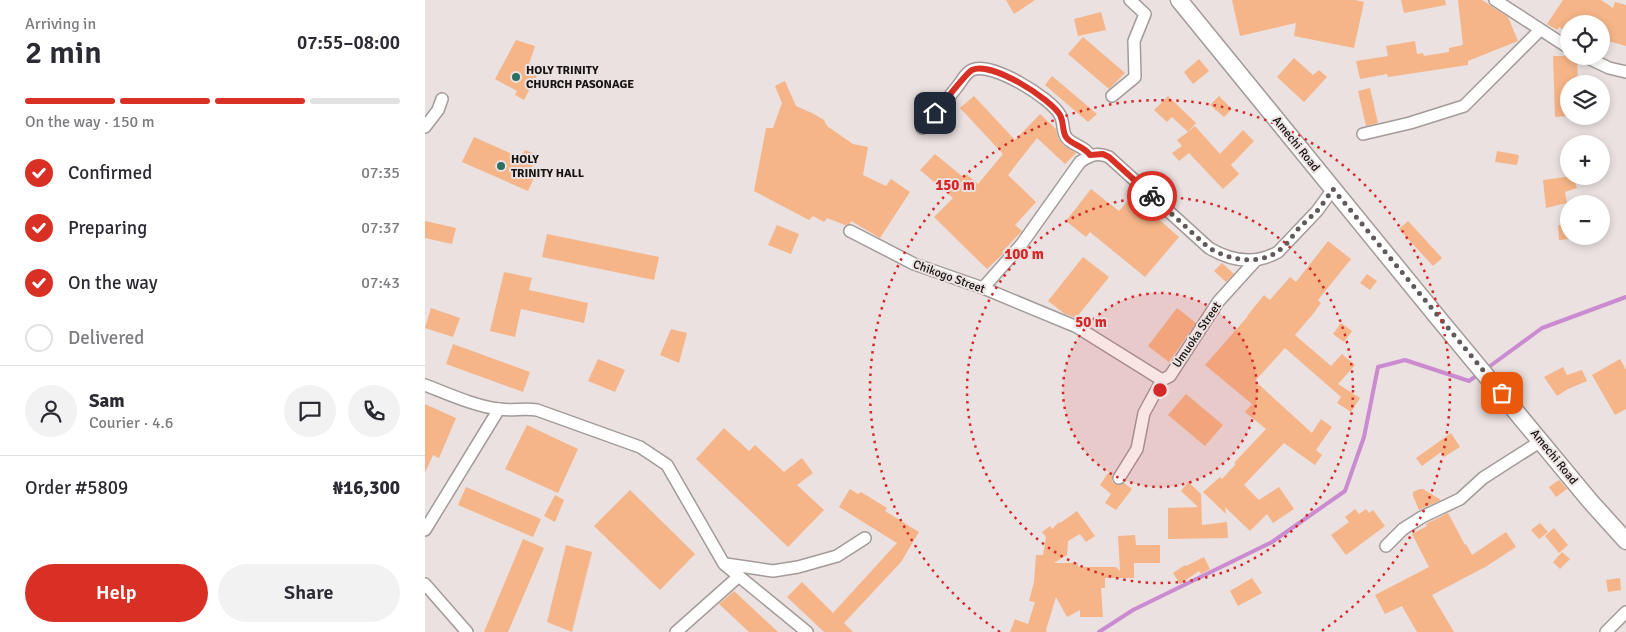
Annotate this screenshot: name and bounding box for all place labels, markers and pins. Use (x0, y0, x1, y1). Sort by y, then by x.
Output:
place label: HOLY TRINITY CHURCH PASONAGE (526, 63, 634, 92)
marker: HOLY TRINITY CHURCH PASONAGE (510, 71, 522, 83)
pin (914, 92, 956, 134)
place label: HOLY TRINITY HALL (511, 152, 585, 181)
marker: HOLY TRINITY HALL (495, 160, 507, 172)
pin (1481, 372, 1523, 414)
centre of rings (1151, 381, 1169, 399)

